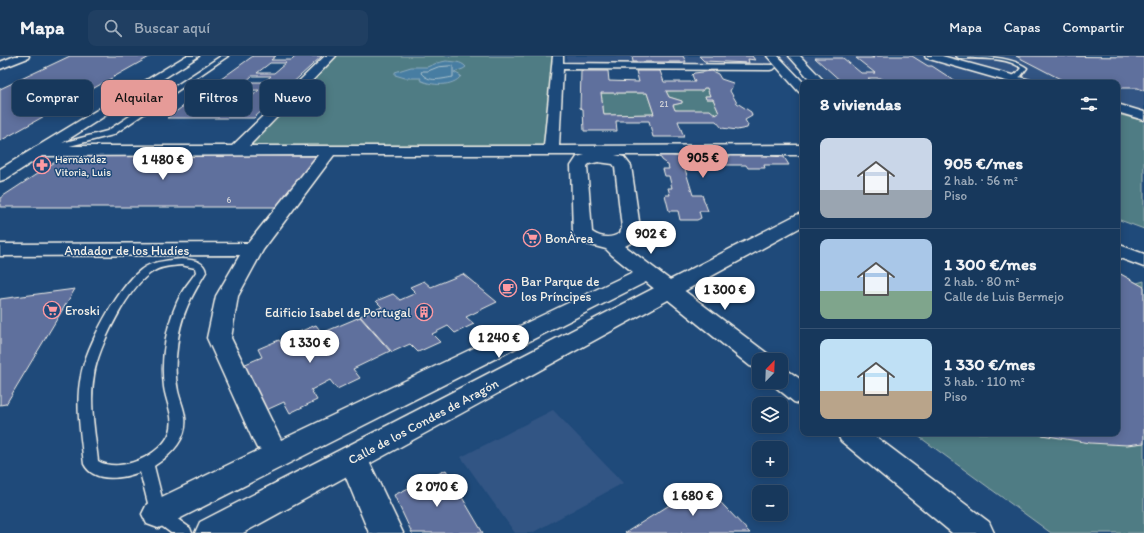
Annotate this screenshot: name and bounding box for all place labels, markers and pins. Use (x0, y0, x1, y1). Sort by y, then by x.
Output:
pin: 905 € (675, 145, 731, 179)
pin: 1 480 € (126, 147, 200, 181)
place label: Hernández Vitoria, Luis (55, 153, 111, 179)
pharmacy icon: Hernández Vitoria, Luis (32, 155, 52, 175)
pin: 902 € (623, 221, 679, 255)
supermarket icon: BonÀrea (522, 228, 542, 248)
place label: BonÀrea (545, 231, 594, 246)
place label: Bar Parque de los Príncipes (521, 274, 599, 304)
pin: 1 300 € (688, 277, 762, 311)
cafe icon: Bar Parque de los Príncipes (498, 278, 518, 298)
supermarket icon: Eroski (42, 300, 62, 320)
building icon: Edificio Isabel de Portugal (414, 302, 434, 322)
place label: Eroski (65, 303, 100, 318)
place label: Edificio Isabel de Portugal (265, 305, 411, 320)
pin: 1 240 € (462, 325, 536, 359)
pin: 1 330 € (273, 330, 347, 364)
pin: 2 070 € (400, 474, 474, 508)
pin: 1 680 € (656, 483, 730, 517)

